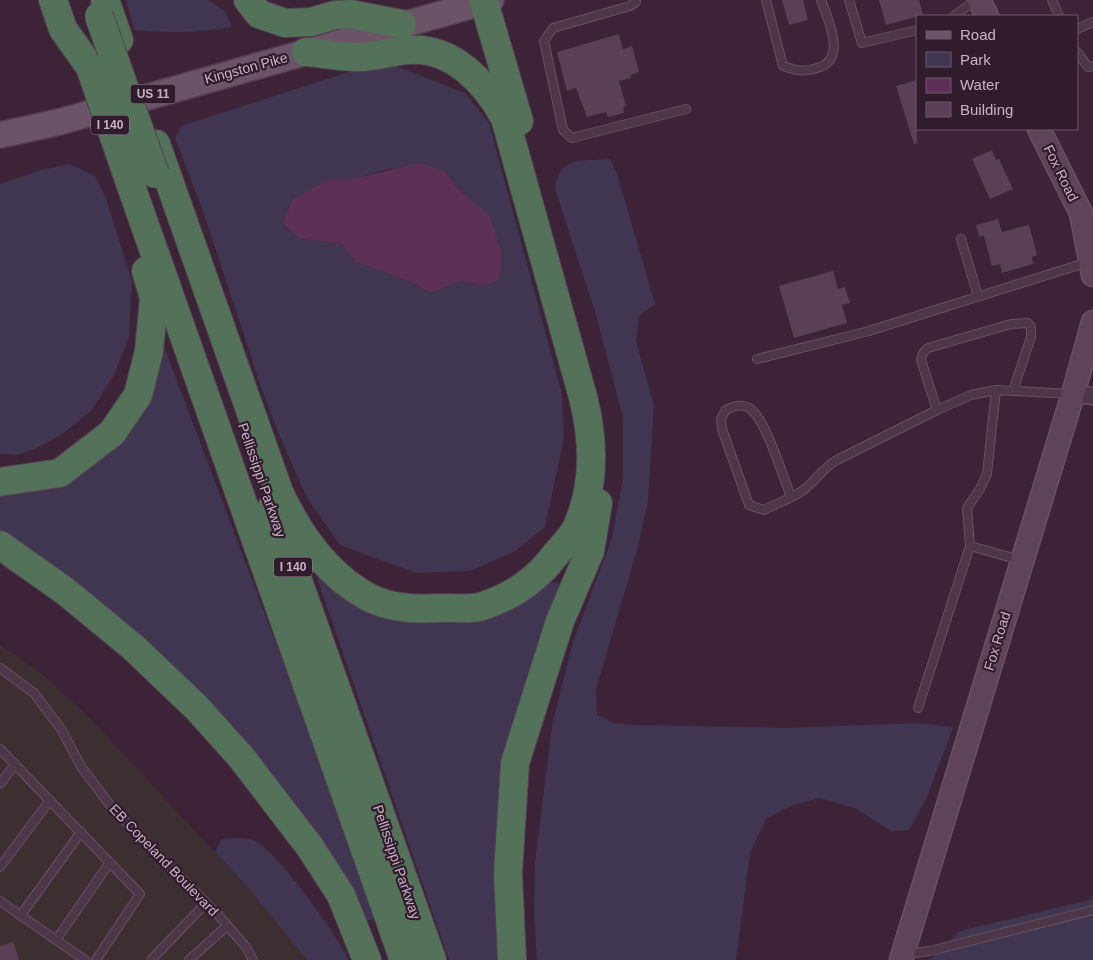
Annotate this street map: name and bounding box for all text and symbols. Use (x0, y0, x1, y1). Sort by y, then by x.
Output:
legend (916, 15, 1078, 130)
text: Road (960, 26, 996, 43)
street label: Kingston Pike (203, 49, 290, 87)
text: Park (960, 51, 991, 68)
text: Water (960, 76, 999, 93)
road number: US 11 (130, 85, 176, 104)
text: Building (960, 101, 1013, 118)
road number: I 140 (91, 116, 129, 134)
street label: Fox Road (1041, 142, 1081, 204)
street label: Pellissippi Parkway (235, 421, 289, 539)
road number: I 140 (274, 558, 312, 576)
street label: Fox Road (980, 610, 1014, 672)
street label: EB Copeland Boulevard (106, 801, 222, 919)
street label: Pellissippi Parkway (370, 803, 424, 921)

